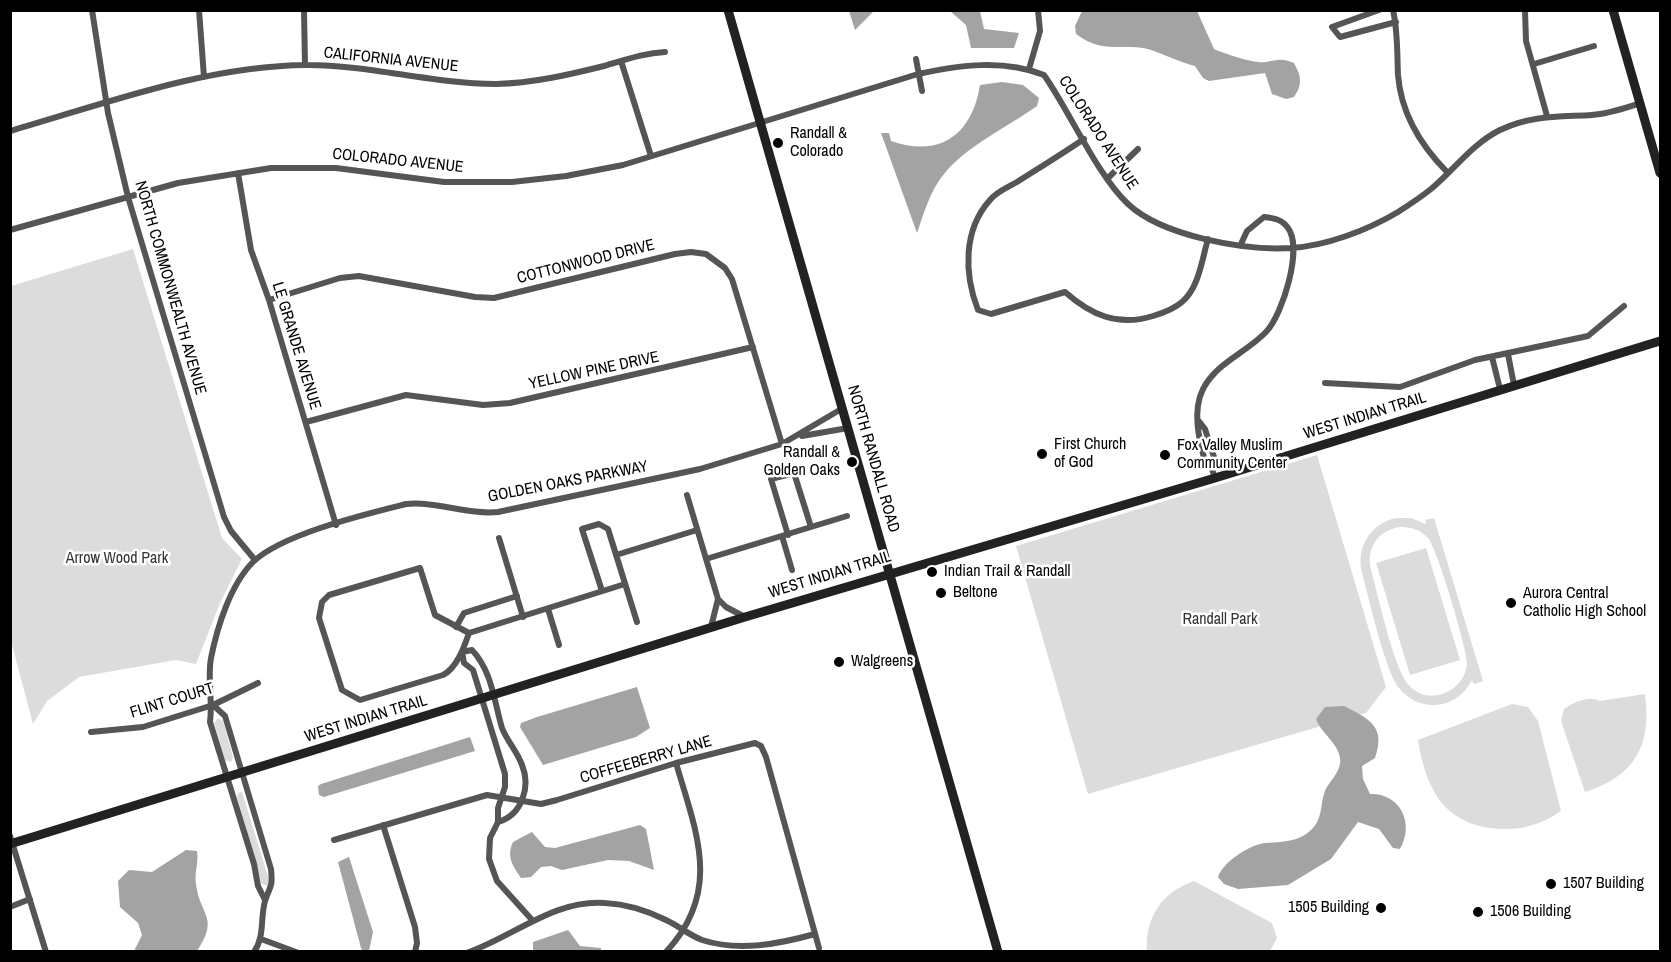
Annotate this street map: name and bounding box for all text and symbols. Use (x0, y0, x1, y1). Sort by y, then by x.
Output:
street label: CALIFORNIA AVENUE (323, 43, 459, 77)
street label: COLORADO AVENUE (1054, 73, 1142, 193)
place label: Randall & Colorado (790, 124, 847, 162)
marker: Randall & Colorado (771, 136, 785, 150)
street label: COLORADO AVENUE (331, 145, 465, 177)
street label: NORTH COMMONWEALTH AVENUE (130, 179, 210, 397)
street label: COTTONWOOD DRIVE (515, 236, 657, 288)
street label: LE GRANDE AVENUE (267, 280, 325, 412)
street label: YELLOW PINE DRIVE (527, 348, 661, 394)
street label: NORTH RANDALL ROAD (843, 383, 903, 535)
street label: WEST INDIAN TRAIL (1302, 388, 1428, 444)
place label: First Church of God (1054, 435, 1126, 473)
place label: Fox Valley Muslim Community Center (1177, 436, 1287, 474)
place label: Randall & Golden Oaks (763, 443, 840, 481)
marker: First Church of God (1035, 447, 1049, 461)
marker: Fox Valley Muslim Community Center (1158, 448, 1172, 462)
marker: Randall & Golden Oaks (845, 455, 859, 469)
street label: GOLDEN OAKS PARKWAY (486, 457, 650, 507)
street label: WEST INDIAN TRAIL (767, 547, 893, 603)
park label: Arrow Wood Park (66, 549, 168, 569)
place label: Indian Trail & Randall (944, 562, 1070, 582)
marker: Indian Trail & Randall (925, 565, 939, 579)
place label: Beltone (953, 583, 997, 603)
place label: Aurora Central Catholic High School (1523, 584, 1646, 622)
marker: Beltone (934, 586, 948, 600)
marker: Aurora Central Catholic High School (1504, 596, 1518, 610)
park label: Randall Park (1182, 610, 1258, 630)
place label: Walgreens (851, 652, 913, 672)
marker: Walgreens (832, 655, 846, 669)
street label: FLINT COURT (128, 679, 216, 723)
street label: WEST INDIAN TRAIL (303, 691, 429, 747)
street label: COFFEEBERRY LANE (578, 732, 714, 788)
place label: 1507 Building (1563, 874, 1644, 894)
marker: 1507 Building (1544, 877, 1558, 891)
place label: 1505 Building (1288, 898, 1369, 918)
marker: 1505 Building (1374, 901, 1388, 915)
place label: 1506 Building (1490, 902, 1571, 922)
marker: 1506 Building (1471, 905, 1485, 919)

